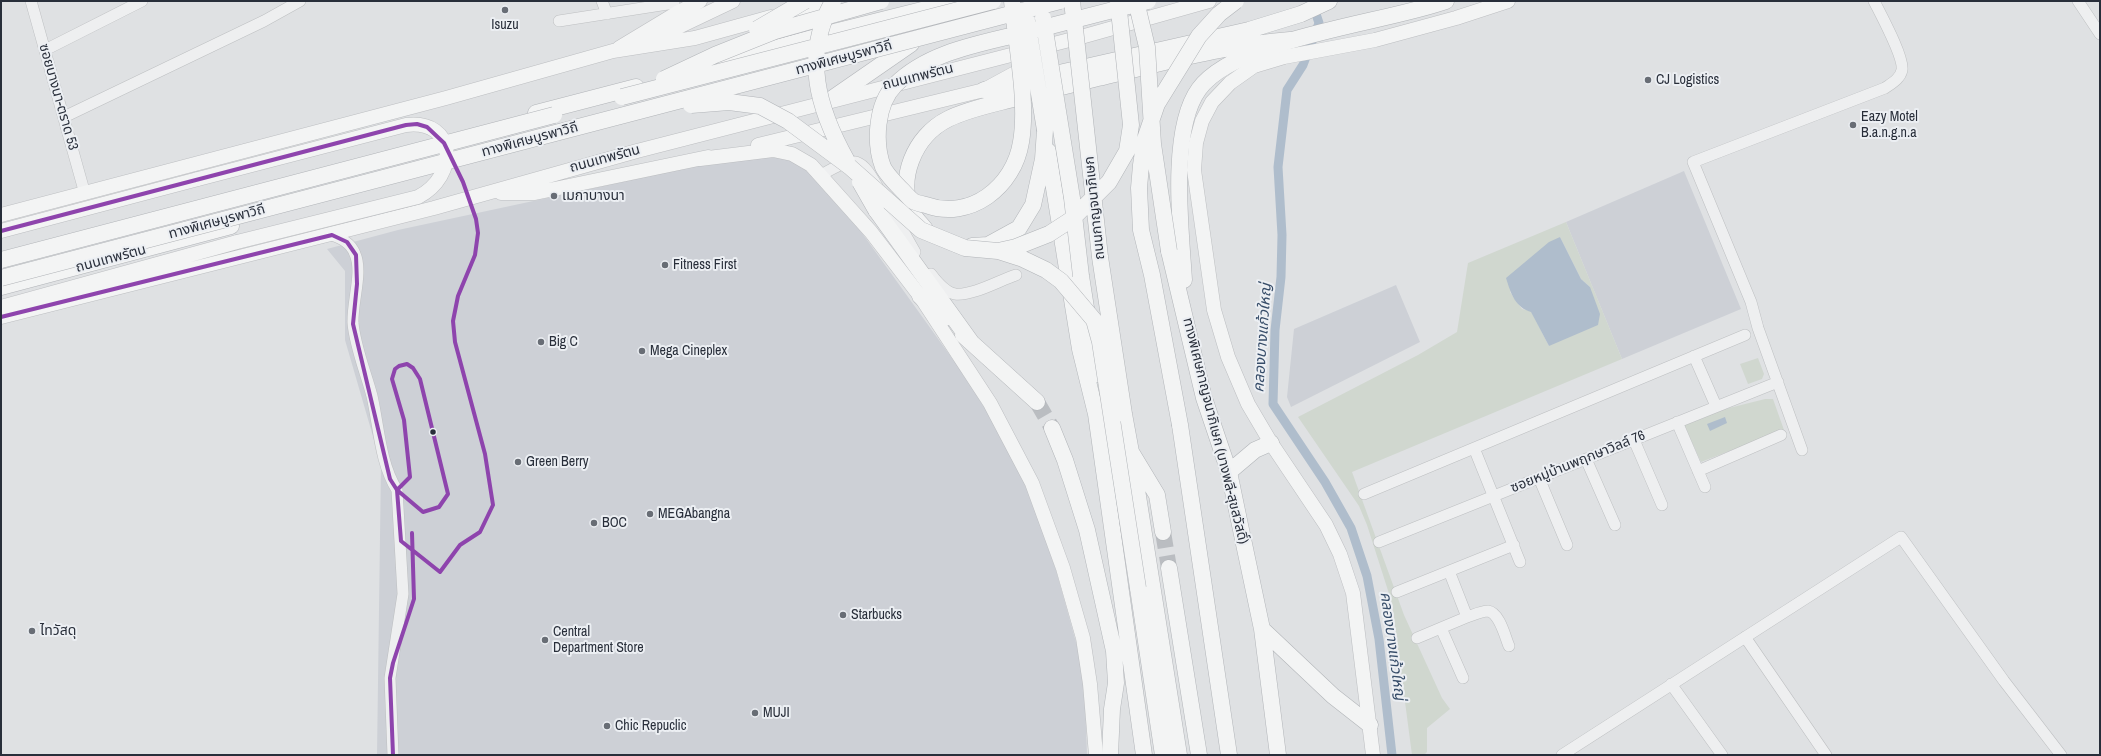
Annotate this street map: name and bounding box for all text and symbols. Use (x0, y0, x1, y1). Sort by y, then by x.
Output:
marker: Isuzu (500, 5, 510, 15)
place label: Isuzu (491, 17, 519, 33)
street label: ทางพิเศษบูรพาวิถี (794, 37, 894, 79)
street label: ซอยบางนา-ตราด 53 (35, 42, 81, 152)
street label: ถนนเทพรัตน (881, 60, 955, 94)
place label: CJ Logistics (1656, 72, 1719, 88)
marker: CJ Logistics (1643, 75, 1653, 85)
place label: Eazy Motel B.a.n.g.n.a (1861, 109, 1918, 142)
street label: ทางพิเศษบูรพาวิถี (480, 119, 580, 161)
marker: Eazy Motel B.a.n.g.n.a (1848, 120, 1858, 130)
street label: ถนนเทพรัตน (568, 142, 642, 176)
street label: ถนนกาญจนาภิเษก (1081, 155, 1109, 261)
place label: เมกาบางนา (562, 188, 625, 204)
marker: เมกาบางนา (549, 191, 559, 201)
street label: ทางพิเศษบูรพาวิถี (167, 201, 267, 243)
street label: ถนนเทพรัตน (74, 242, 148, 276)
place label: Fitness First (673, 257, 737, 273)
marker: Fitness First (660, 260, 670, 270)
water label: คลองบางแก้วใหญ่ (1250, 283, 1276, 393)
street label: ทางพิเศษกาญจนาภิเษก (บางพลี-สุขสวัสดิ์) (1179, 316, 1251, 546)
place label: Big C (549, 334, 578, 350)
marker: Big C (536, 337, 546, 347)
place label: Mega Cineplex (650, 343, 727, 359)
marker: Mega Cineplex (637, 346, 647, 356)
unlabelled marker (428, 427, 438, 437)
street label: ซอยหมู่บ้านพฤกษาวิลล์ 76 (1508, 427, 1648, 497)
place label: Green Berry (526, 454, 589, 470)
marker: Green Berry (513, 457, 523, 467)
place label: MEGAbangna (658, 506, 730, 522)
marker: MEGAbangna (645, 509, 655, 519)
place label: BOC (602, 515, 627, 531)
marker: BOC (589, 518, 599, 528)
water label: คลองบางแก้วใหญ่ (1375, 591, 1409, 701)
place label: Starbucks (851, 607, 902, 623)
marker: Starbucks (838, 610, 848, 620)
place label: ไทวัสดุ (40, 623, 76, 639)
place label: Central Department Store (553, 624, 644, 656)
marker: ไทวัสดุ (27, 626, 37, 636)
marker: Central Department Store (540, 635, 550, 645)
place label: MUJI (763, 705, 790, 721)
marker: MUJI (750, 708, 760, 718)
place label: Chic Repuclic (615, 718, 686, 734)
marker: Chic Repuclic (602, 721, 612, 731)

